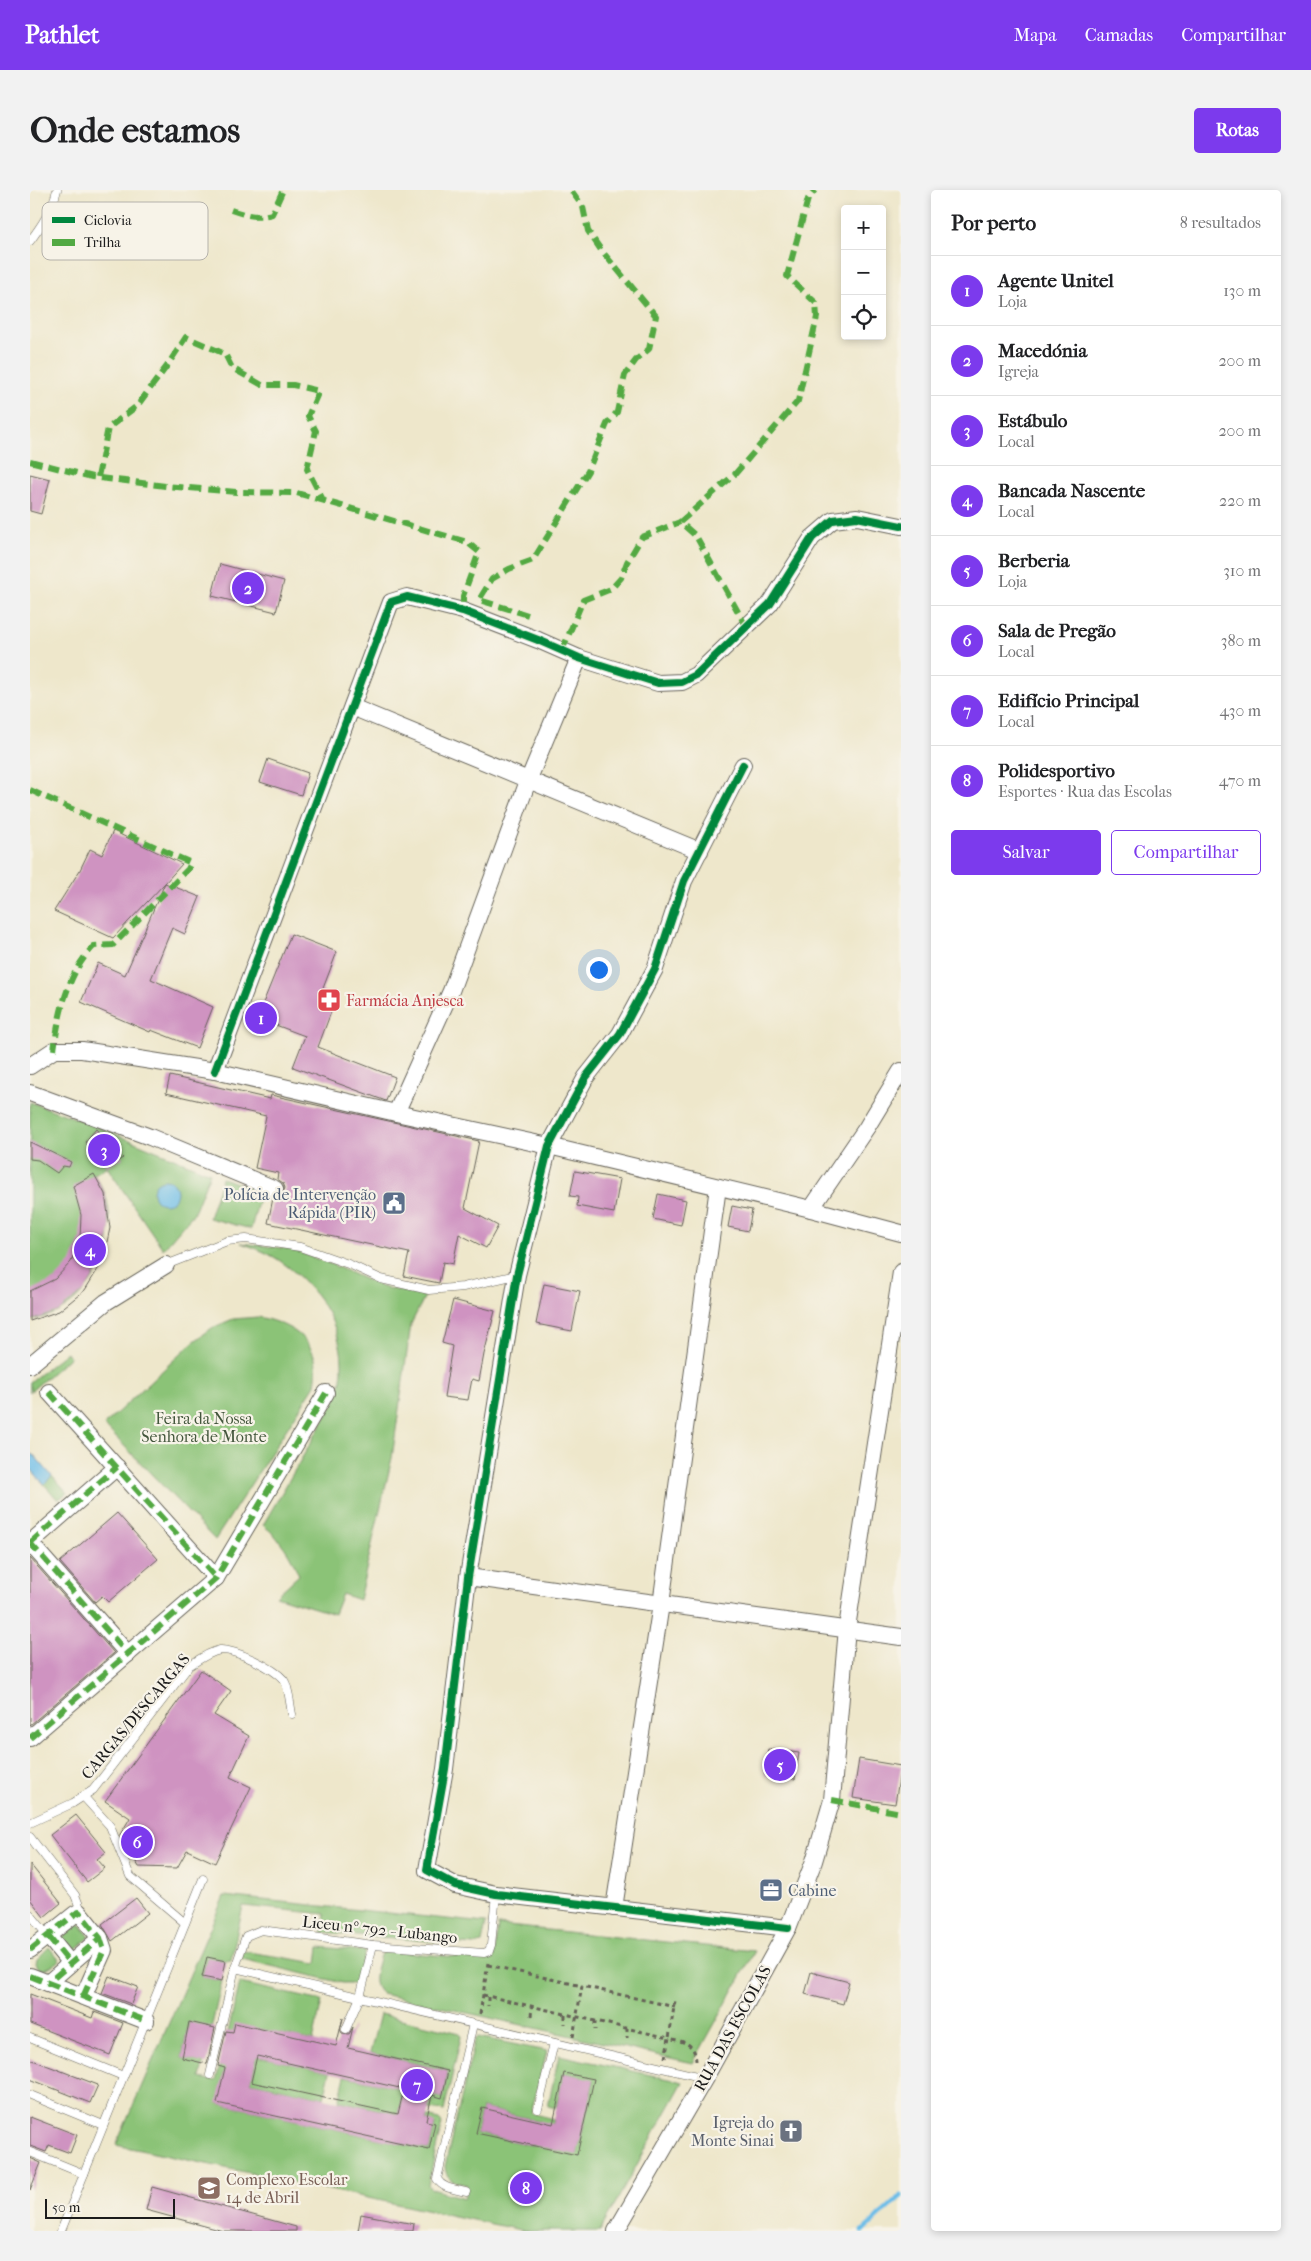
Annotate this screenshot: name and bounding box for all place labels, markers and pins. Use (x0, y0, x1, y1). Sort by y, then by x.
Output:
pin: 2 (232, 569, 264, 607)
pharmacy icon: Farmácia Anjesca (316, 987, 342, 1013)
place label: Farmácia Anjesca (346, 991, 465, 1010)
pin: 1 (245, 999, 277, 1037)
pin: 3 (88, 1131, 120, 1169)
place label: Polícia de Intervenção Rápida (PIR) (224, 1185, 376, 1222)
public building icon: Polícia de Intervenção Rápida (PIR) (381, 1190, 407, 1216)
pin: 4 (74, 1231, 106, 1269)
pin: 5 (764, 1746, 796, 1784)
pin: 6 (121, 1823, 153, 1861)
office icon: Cabine (758, 1877, 784, 1903)
place label: Cabine (788, 1881, 836, 1900)
pin: 7 (401, 2066, 433, 2104)
place label: Igreja do Monte Sinai (691, 2113, 774, 2150)
church icon: Igreja do Monte Sinai (778, 2118, 804, 2144)
pin: 8 (510, 2169, 542, 2207)
place label: Complexo Escolar 14 de Abril (226, 2170, 348, 2207)
school or university icon: Complexo Escolar 14 de Abril (196, 2175, 222, 2201)

